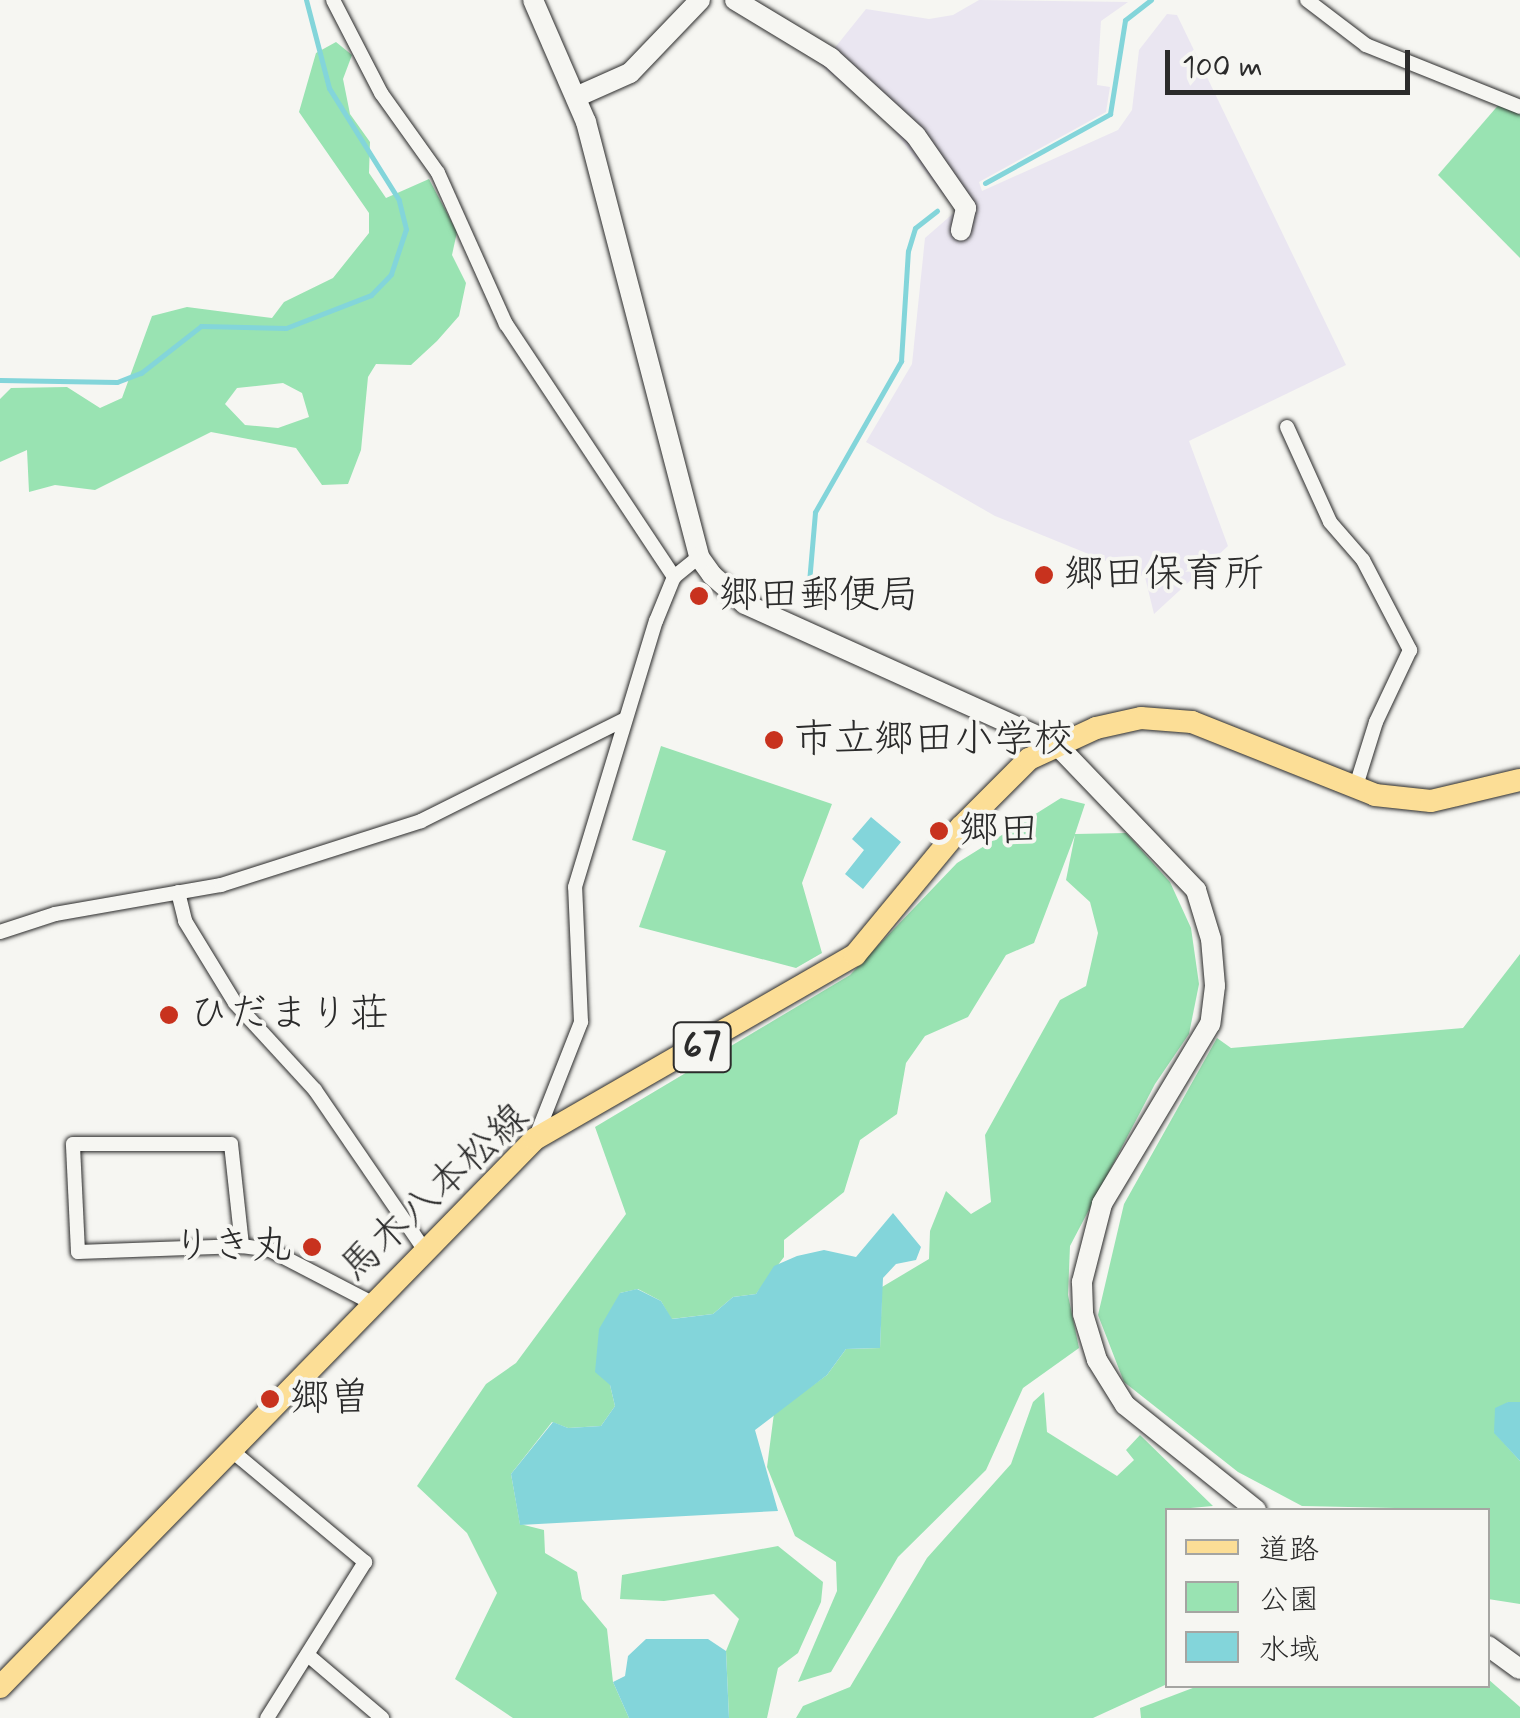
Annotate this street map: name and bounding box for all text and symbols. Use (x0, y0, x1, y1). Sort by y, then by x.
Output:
scale bar (1170, 30, 1415, 92)
text: 100 m (1182, 48, 1263, 87)
place label: 郷田保育所 (1064, 551, 1264, 599)
marker: 郷田保育所 (1033, 564, 1055, 586)
place label: 郷田郵便局 (719, 572, 919, 620)
marker: 郷田郵便局 (688, 585, 710, 607)
place label: 市立郷田小学校 (794, 716, 1074, 764)
marker: 市立郷田小学校 (763, 729, 785, 751)
place label: 郷田 (959, 807, 1039, 855)
marker: 郷田 (928, 820, 950, 842)
place label: ひだまり荘 (189, 991, 389, 1039)
marker: ひだまり荘 (158, 1004, 180, 1026)
road number: 67 (672, 1014, 732, 1080)
street label: 馬木八本松線 (331, 1094, 539, 1292)
place label: りき丸 (172, 1223, 292, 1271)
marker: りき丸 (301, 1236, 323, 1258)
place label: 郷曽 (290, 1375, 370, 1423)
marker: 郷曽 (259, 1388, 281, 1410)
legend (1165, 1508, 1490, 1688)
text: 道路 (1259, 1531, 1319, 1570)
text: 公園 (1259, 1581, 1319, 1620)
text: 水域 (1259, 1631, 1319, 1670)

